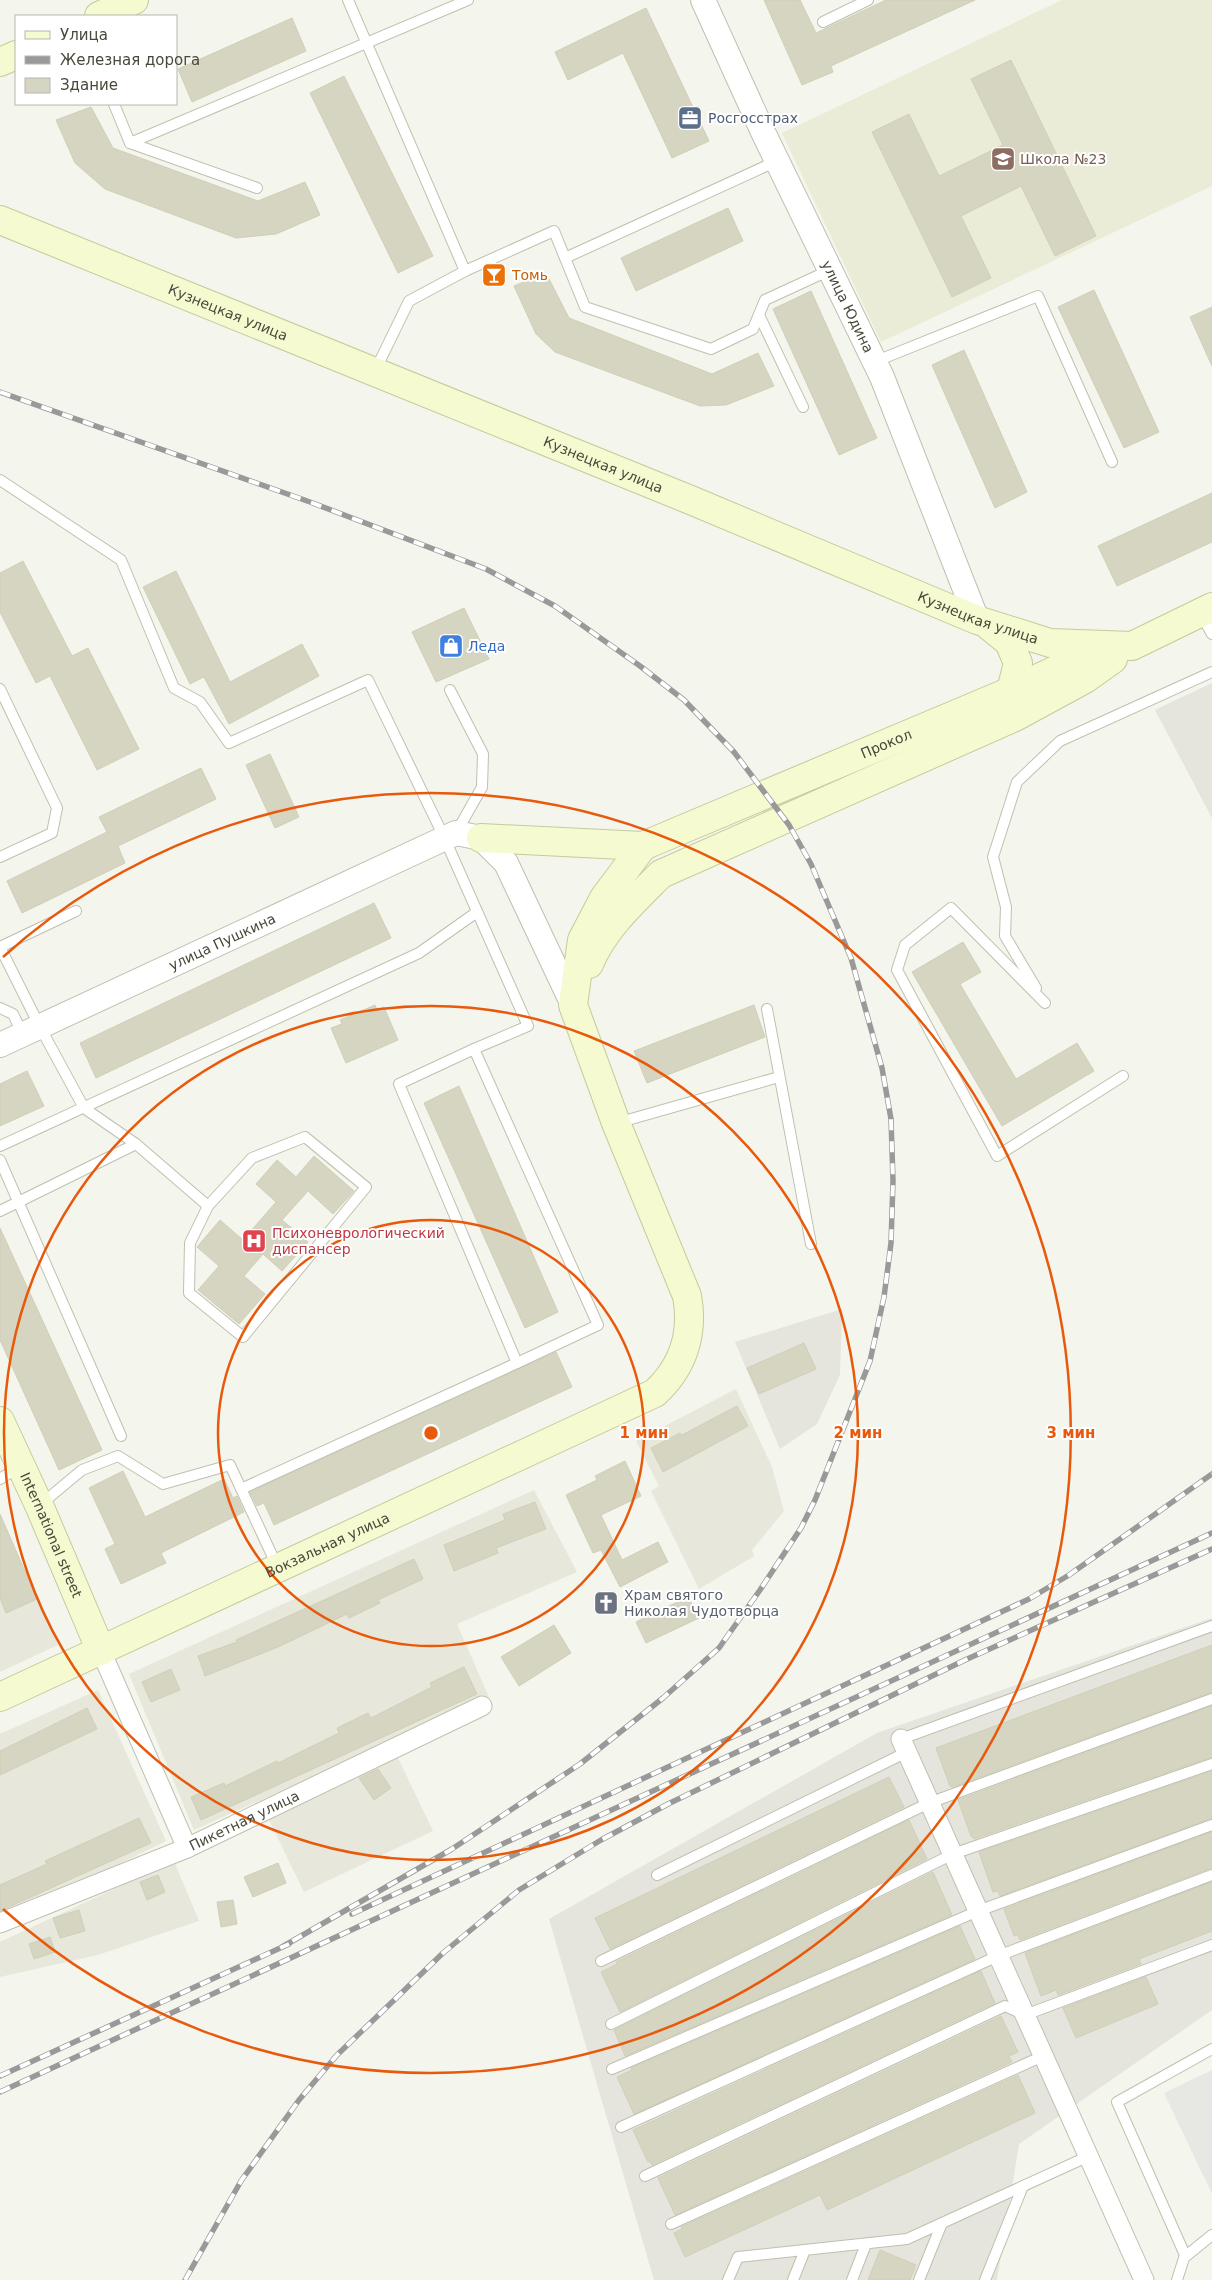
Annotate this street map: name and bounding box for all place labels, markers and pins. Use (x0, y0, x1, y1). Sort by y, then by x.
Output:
office icon: Росгосстрах (677, 105, 703, 131)
place label: Росгосстрах (708, 110, 798, 126)
school or university icon: Школа №23 (990, 146, 1016, 172)
place label: Школа №23 (1020, 151, 1106, 167)
bar icon: Томь (481, 262, 507, 288)
place label: Томь (511, 267, 548, 283)
shop icon: Леда (438, 633, 464, 659)
place label: Леда (468, 638, 505, 654)
place label: Психоневрологический диспансер (272, 1225, 445, 1257)
hospital icon: Психоневрологический диспансер (241, 1228, 267, 1254)
centre of rings (422, 1424, 440, 1442)
place label: Храм святого Николая Чудотворца (624, 1587, 779, 1619)
church icon: Храм святого Николая Чудотворца (593, 1590, 619, 1616)

